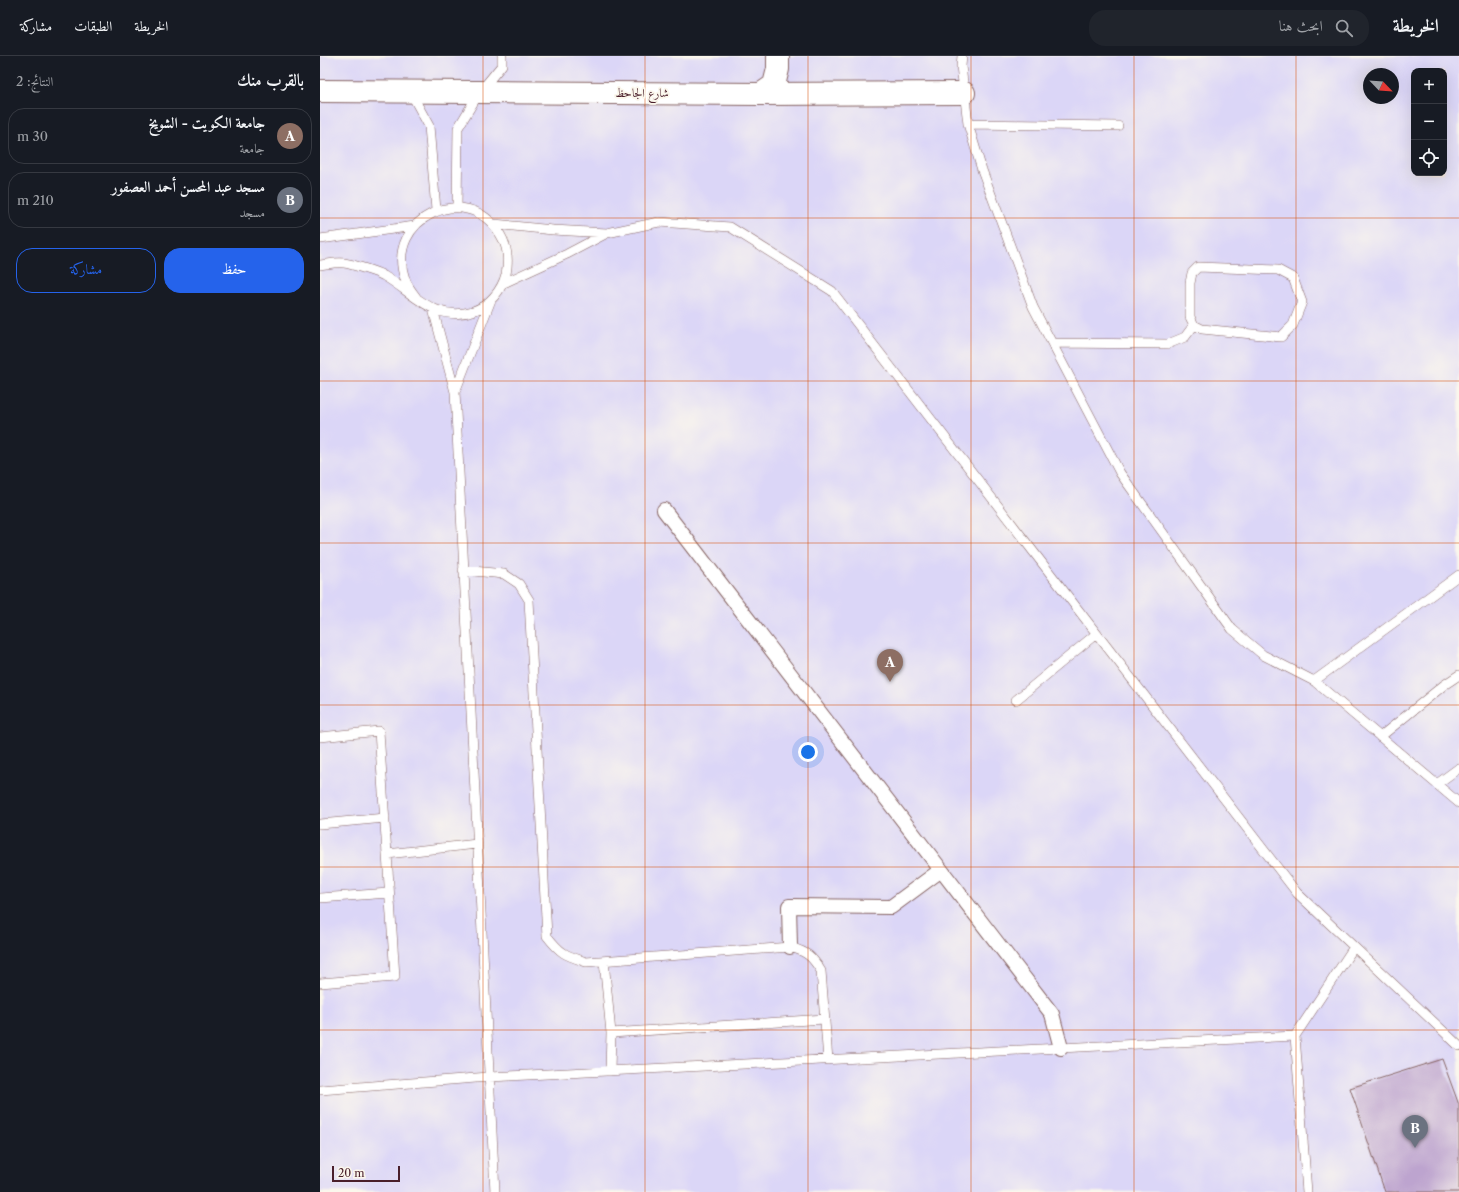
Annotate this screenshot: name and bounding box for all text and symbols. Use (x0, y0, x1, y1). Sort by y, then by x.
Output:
search box (1089, 10, 1369, 46)
text: الخريطة (1393, 14, 1439, 37)
text: ابحث هنا (1279, 16, 1323, 35)
text: مشاركة (20, 17, 52, 35)
text: الطبقات (74, 17, 112, 35)
text: الخريطة (134, 17, 168, 35)
icon: search (1333, 17, 1355, 39)
north arrow (1363, 68, 1399, 104)
map controls (1411, 68, 1447, 176)
button: + (1411, 68, 1447, 104)
text: بالقرب منك (237, 70, 304, 90)
text: النتائج: 2 (16, 73, 53, 89)
street label: شارع الجاحظ (615, 85, 669, 104)
button: − (1411, 104, 1447, 140)
text: جامعة الكويت - الشويخ (148, 113, 265, 132)
text: 30 m (17, 128, 48, 144)
text: A (285, 128, 295, 144)
text: جامعة (239, 140, 265, 156)
button: locate (1411, 140, 1447, 176)
text: مسجد عبد المحسن أحمد العصفور (112, 177, 265, 196)
text: 210 m (17, 192, 54, 208)
text: B (285, 192, 295, 208)
text: مسجد (239, 204, 265, 220)
button: مشاركة (16, 248, 156, 293)
button: حفظ (164, 248, 304, 293)
pin: A (877, 649, 903, 682)
your location (798, 742, 818, 762)
pin: B (1402, 1115, 1428, 1148)
scale bar (332, 1164, 400, 1183)
text: 20 m (338, 1166, 364, 1180)

